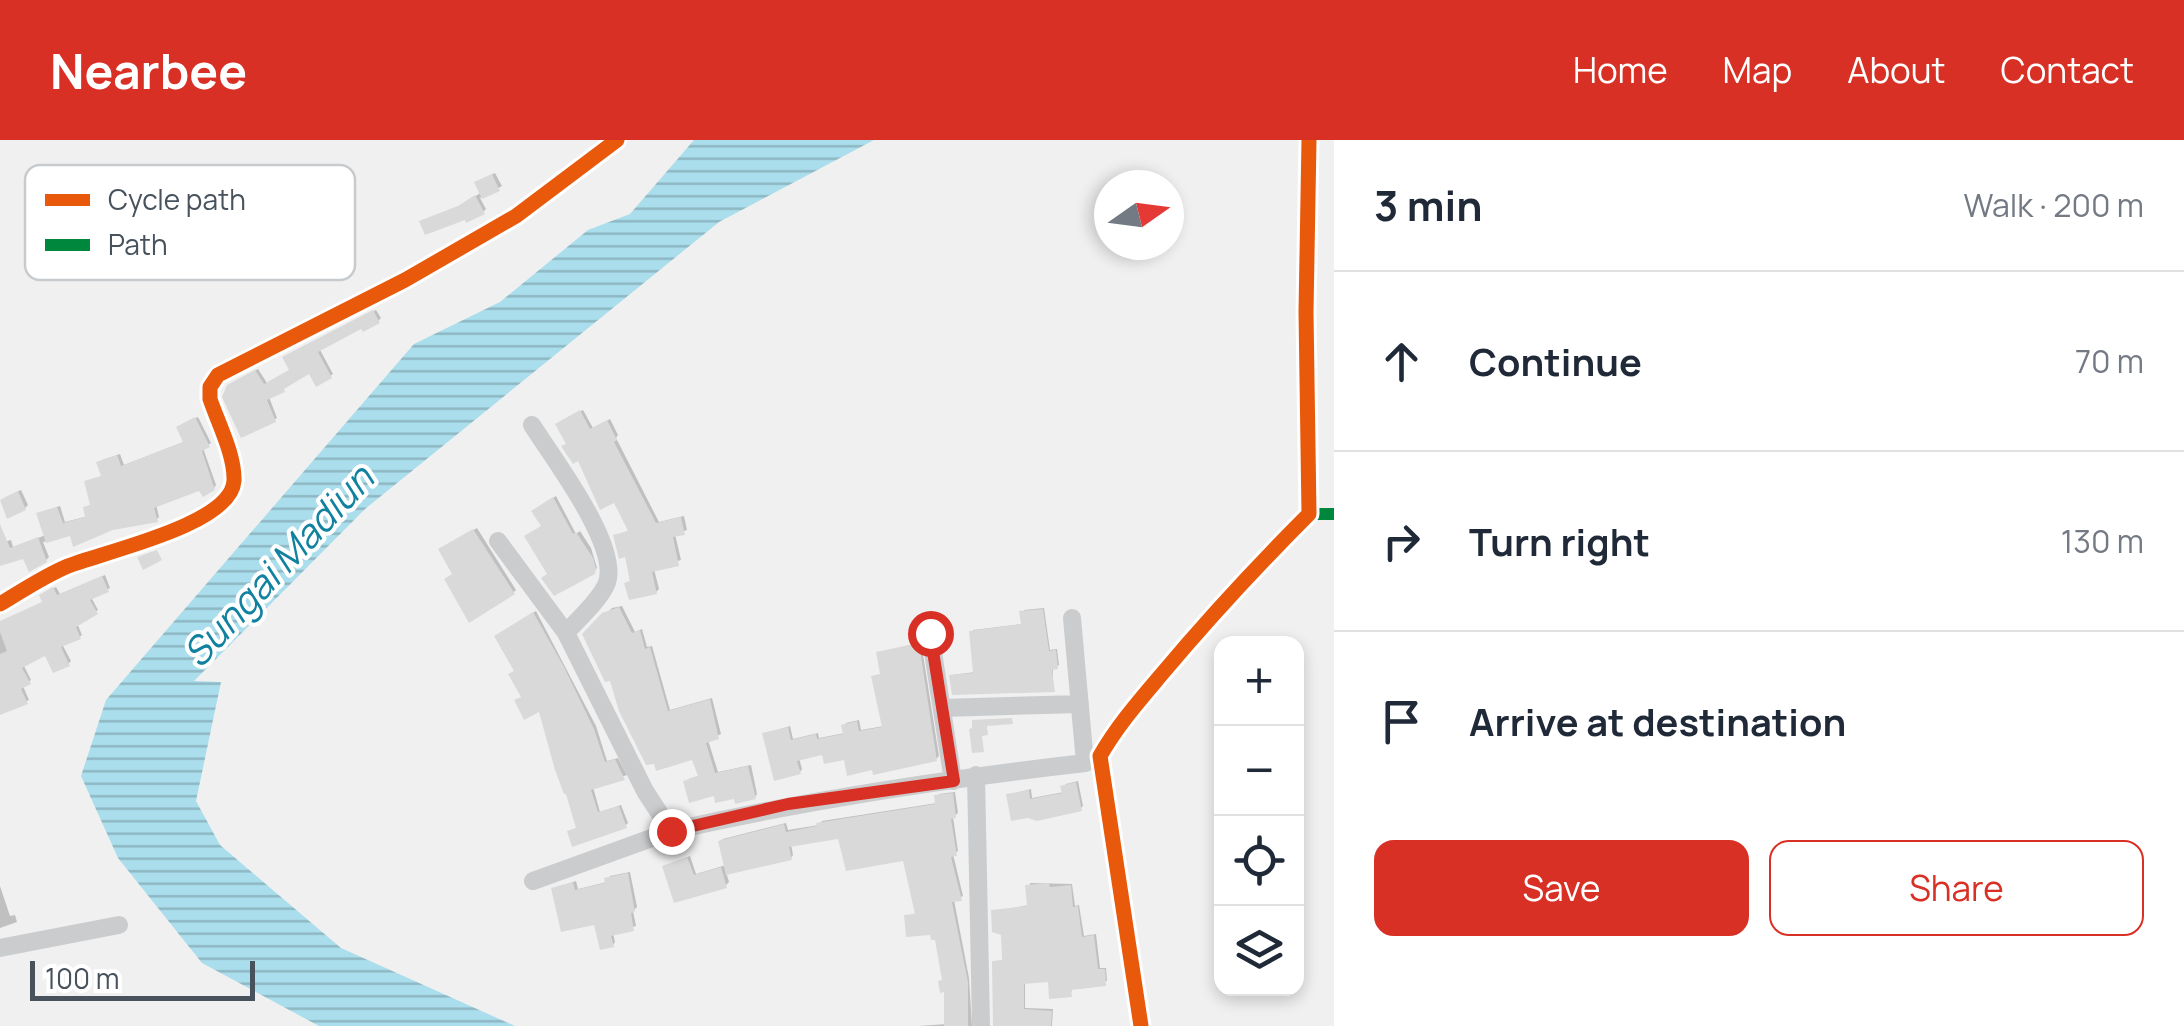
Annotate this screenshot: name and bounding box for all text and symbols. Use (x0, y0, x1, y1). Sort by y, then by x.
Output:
text: Nearbee (50, 38, 247, 103)
text: Home (1573, 46, 1668, 94)
text: Map (1723, 46, 1792, 94)
text: About (1847, 46, 1946, 94)
text: Contact (2001, 46, 2134, 94)
legend (25, 165, 355, 280)
north arrow (1094, 170, 1184, 260)
text: 3 min (1374, 176, 1483, 234)
text: Cycle path (108, 180, 246, 218)
text: Walk · 200 m (1964, 183, 2144, 227)
text: Path (108, 225, 168, 263)
icon: ahead (1374, 334, 1429, 389)
text: Continue (1469, 335, 1642, 387)
text: 70 m (2075, 339, 2144, 383)
water label: Sungai Madiun (170, 452, 385, 677)
icon: right (1374, 514, 1429, 569)
text: Turn right (1469, 515, 1650, 567)
text: 130 m (2061, 519, 2144, 563)
route start (908, 611, 954, 657)
map controls (1214, 636, 1304, 996)
button: + (1214, 636, 1304, 726)
icon: arrive (1374, 694, 1429, 749)
text: Arrive at destination (1469, 695, 1846, 747)
button: − (1214, 726, 1304, 816)
route end (649, 809, 695, 855)
button: locate (1214, 816, 1304, 906)
button: Save (1374, 840, 1749, 936)
button: Share (1769, 840, 2144, 936)
button: layers (1214, 906, 1304, 996)
scale bar (30, 956, 255, 1000)
text: 100 m (45, 959, 119, 997)

